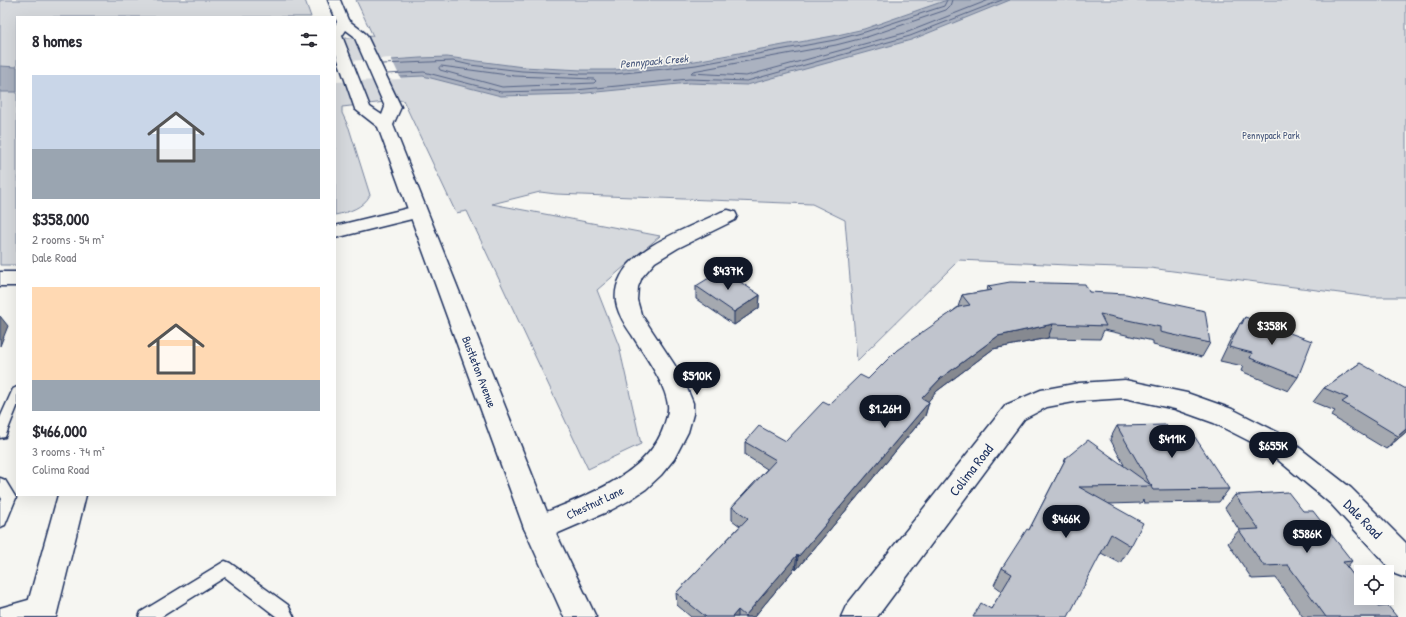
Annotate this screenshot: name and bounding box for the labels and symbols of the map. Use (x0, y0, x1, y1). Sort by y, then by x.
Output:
water label: Pennypack Creek (619, 51, 690, 72)
park label: Pennypack Park (1242, 129, 1300, 142)
pin: $437K (700, 257, 756, 291)
pin: $358K (1244, 312, 1300, 346)
street label: Bustleton Avenue (458, 334, 501, 410)
pin: $510K (669, 362, 725, 396)
pin: $1.26M (852, 395, 918, 429)
pin: $411K (1144, 425, 1200, 459)
pin: $655K (1245, 432, 1301, 466)
street label: Colima Road (944, 439, 997, 500)
street label: Chestnut Lane (563, 482, 627, 523)
street label: Dale Road (1340, 495, 1387, 543)
pin: $466K (1038, 505, 1094, 539)
pin: $586K (1279, 520, 1335, 554)

